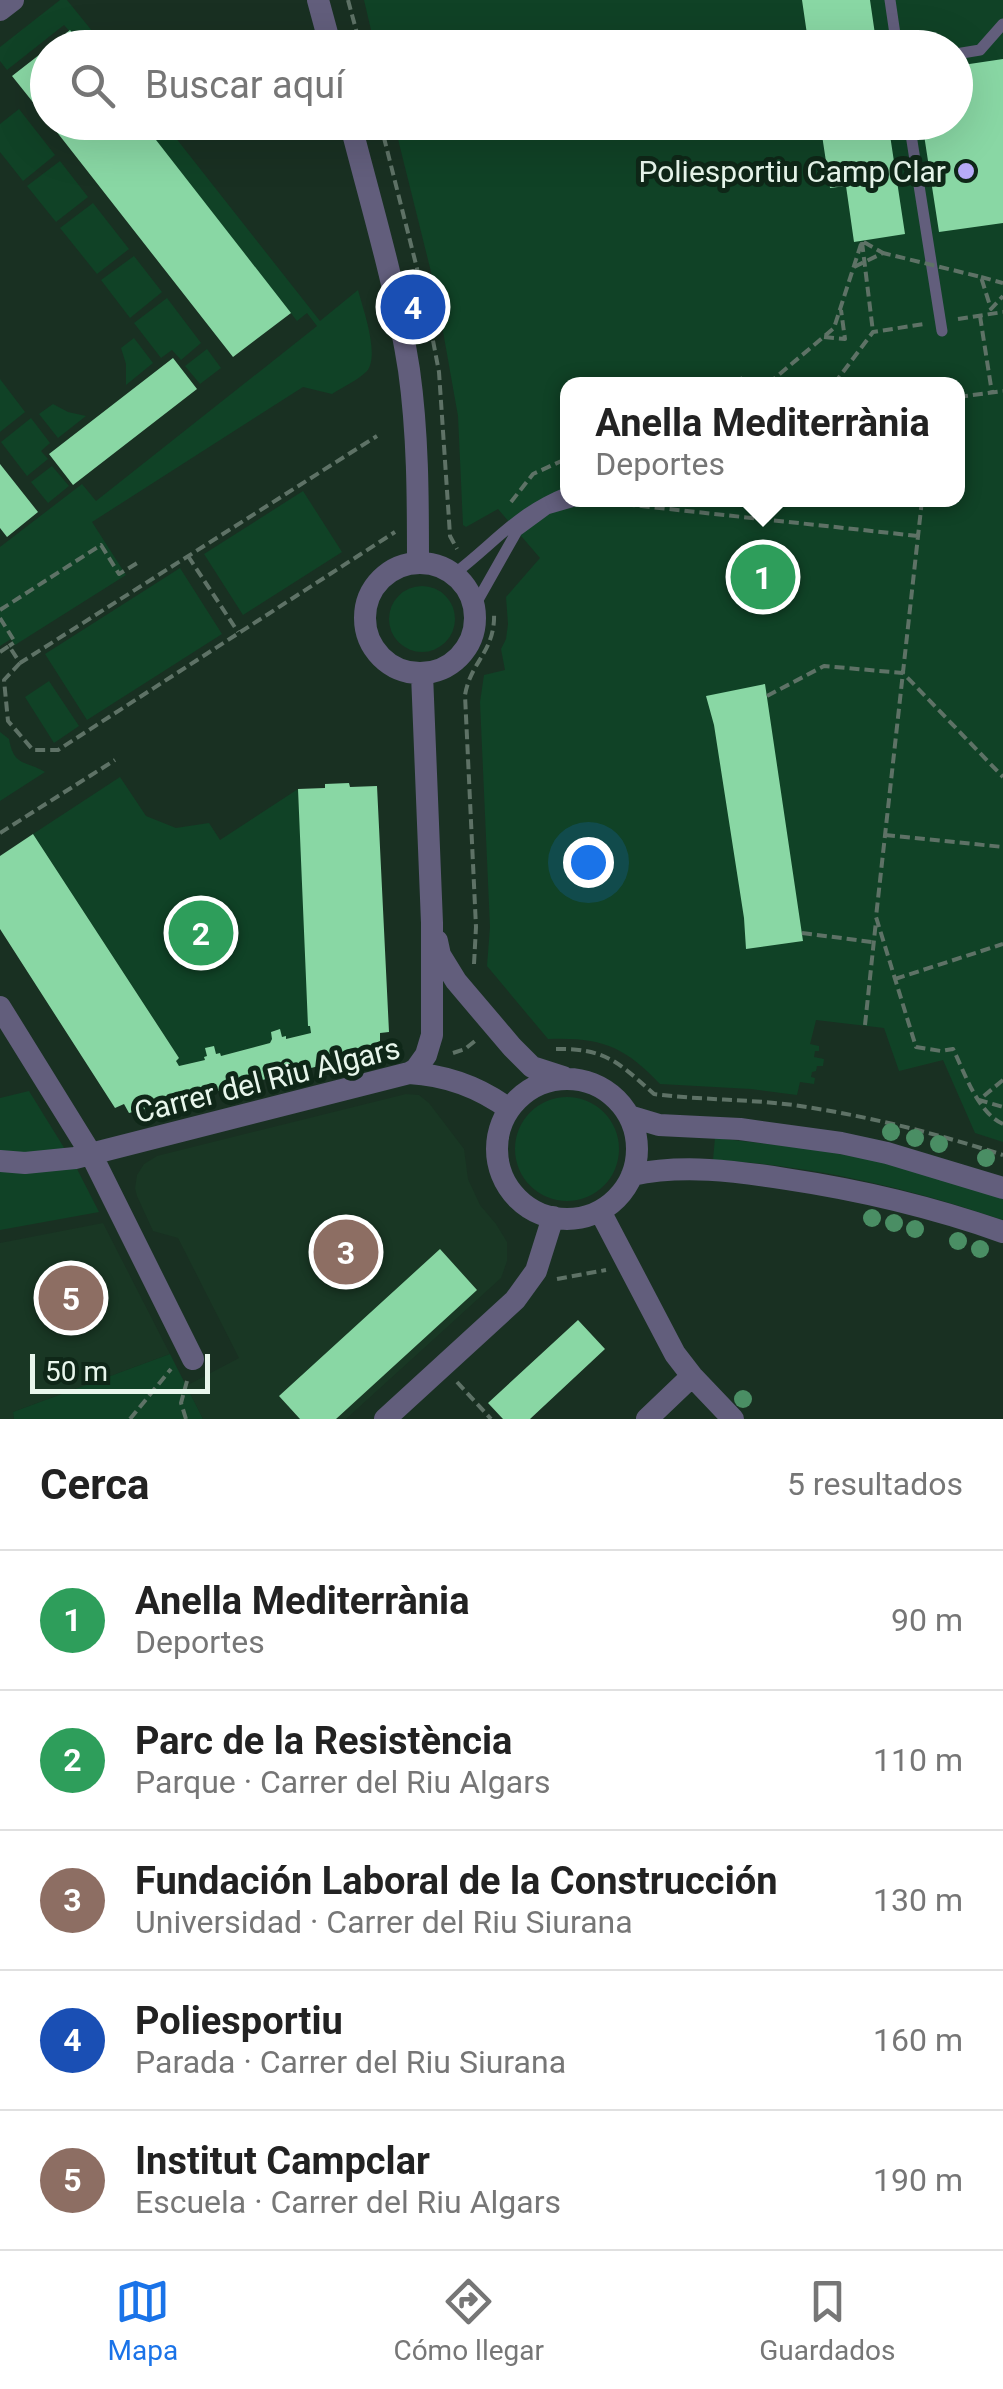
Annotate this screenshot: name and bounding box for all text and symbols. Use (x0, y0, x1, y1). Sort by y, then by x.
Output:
search box (30, 30, 973, 140)
icon: search (65, 58, 120, 113)
text: Buscar aquí (145, 63, 345, 107)
place label: Poliesportiu Camp Clar (638, 154, 946, 189)
marker: Poliesportiu Camp Clar (955, 160, 977, 182)
pin: 4 (380, 270, 446, 344)
popup (560, 377, 965, 507)
text: Anella Mediterrània (595, 401, 930, 445)
text: Deportes (595, 445, 725, 483)
pin: 1 (730, 540, 796, 614)
your location (563, 837, 614, 888)
pin: 2 (168, 896, 234, 970)
street label: Carrer del Riu Algars (131, 1030, 403, 1130)
pin: 3 (314, 1214, 378, 1290)
pin: 5 (38, 1260, 104, 1336)
scale bar (30, 1349, 210, 1394)
text: 50 m (45, 1355, 108, 1388)
text: Cerca (40, 1460, 150, 1509)
text: 5 resultados (787, 1465, 963, 1503)
text: Anella Mediterrània (135, 1579, 470, 1623)
text: 1 (63, 1601, 82, 1639)
text: 90 m (891, 1601, 963, 1639)
text: Deportes (135, 1623, 265, 1661)
text: Parc de la Resistència (135, 1719, 512, 1763)
text: 2 (63, 1741, 82, 1779)
text: 110 m (873, 1741, 963, 1779)
text: Parque · Carrer del Riu Algars (135, 1763, 551, 1801)
text: Fundación Laboral de la Construcción (135, 1859, 777, 1903)
text: 3 (63, 1881, 82, 1919)
text: 130 m (873, 1881, 963, 1919)
text: Universidad · Carrer del Riu Siurana (135, 1903, 633, 1941)
text: Poliesportiu (135, 1999, 343, 2043)
text: 4 (63, 2021, 82, 2059)
text: 160 m (873, 2021, 963, 2059)
text: Parada · Carrer del Riu Siurana (135, 2043, 566, 2081)
text: Institut Campclar (135, 2139, 430, 2183)
text: 5 (63, 2161, 82, 2199)
text: 190 m (873, 2161, 963, 2199)
text: Escuela · Carrer del Riu Algars (135, 2183, 561, 2221)
tab: Mapa (108, 2274, 178, 2367)
tab: Cómo llegar (393, 2274, 544, 2367)
tab: Guardados (759, 2274, 895, 2367)

